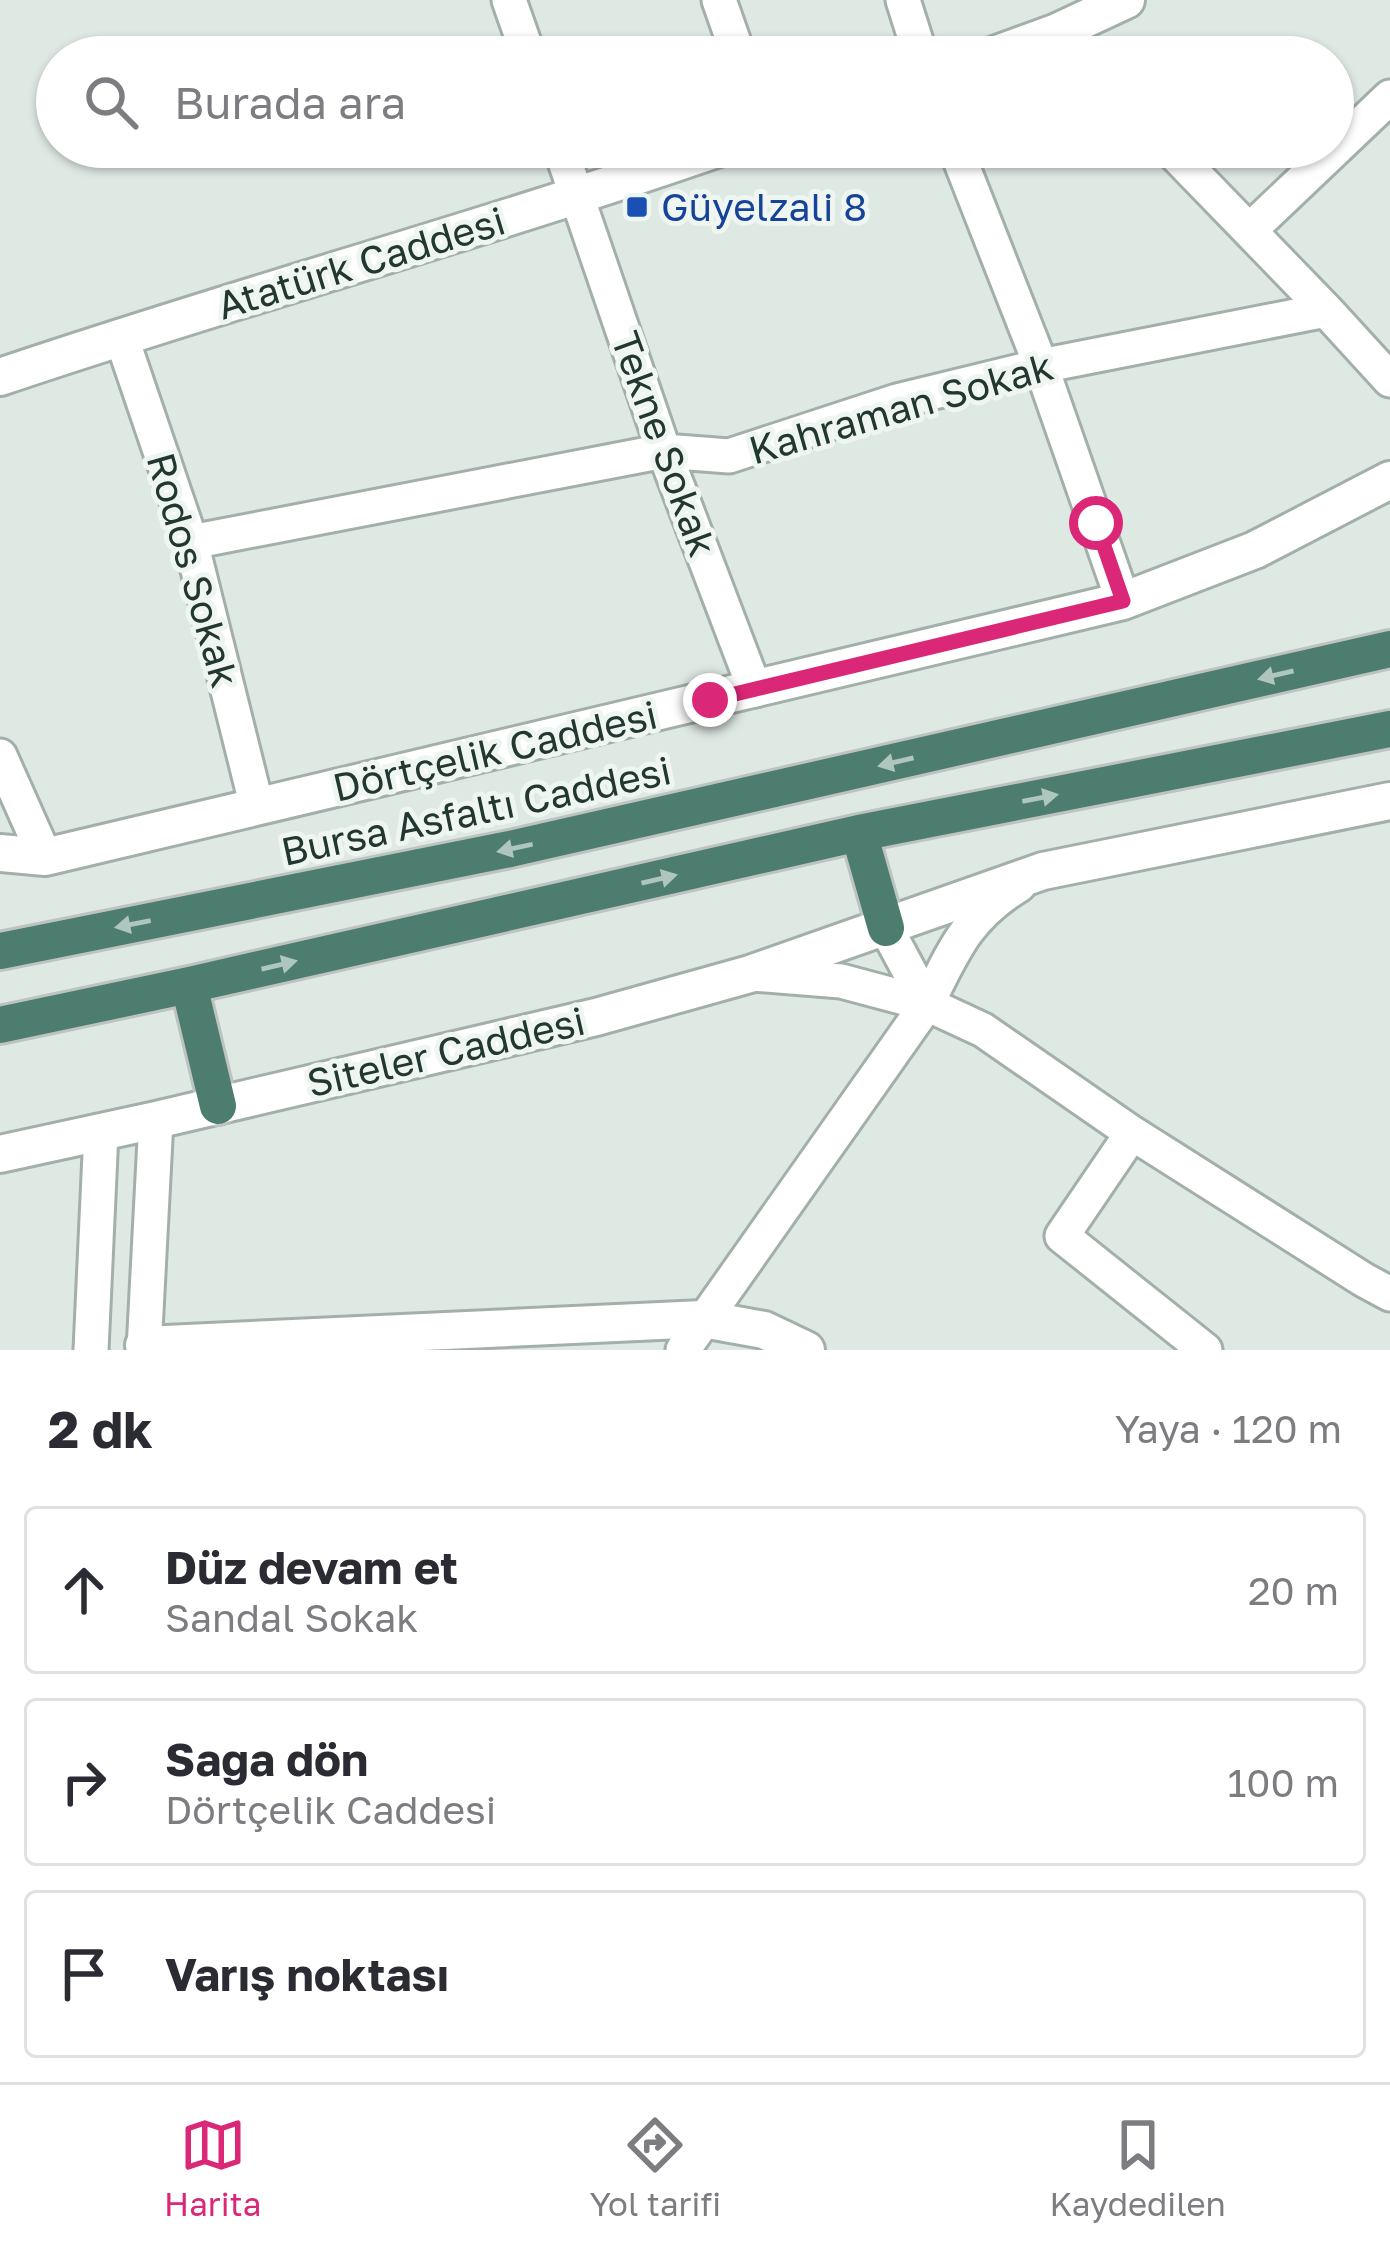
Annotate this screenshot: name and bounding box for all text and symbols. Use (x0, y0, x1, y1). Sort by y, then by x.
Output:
search box (36, 36, 1354, 168)
icon: search (78, 69, 144, 135)
text: Burada ara (174, 75, 406, 129)
place label: Güyelzali 8 (661, 183, 867, 230)
marker: Güyelzali 8 (624, 194, 650, 220)
street label: Atatürk Caddesi (211, 196, 510, 329)
street label: Tekne Sokak (602, 325, 727, 563)
street label: Kahraman Sokak (744, 342, 1058, 473)
street label: Rodos Sokak (138, 447, 249, 692)
route start (1069, 496, 1123, 550)
one-way arrow (1256, 667, 1294, 686)
route end (683, 673, 737, 727)
street label: Dörtçelik Caddesi (328, 690, 662, 811)
street label: Bursa Asfaltı Caddesi (277, 746, 675, 875)
one-way arrow (876, 753, 914, 772)
one-way arrow (1022, 788, 1060, 807)
one-way arrow (496, 839, 534, 858)
one-way arrow (640, 868, 678, 887)
one-way arrow (113, 915, 151, 934)
one-way arrow (260, 955, 297, 974)
street label: Siteler Caddesi (302, 997, 589, 1106)
text: 2 dk (48, 1398, 153, 1459)
text: Yaya · 120 m (1115, 1405, 1342, 1452)
text: Düz devam et (165, 1540, 458, 1594)
icon: ahead (51, 1557, 117, 1623)
text: 20 m (1248, 1567, 1339, 1614)
text: Sandal Sokak (165, 1594, 418, 1641)
text: Sağa dön (165, 1732, 368, 1786)
icon: right (51, 1749, 117, 1815)
text: 100 m (1227, 1759, 1339, 1806)
text: Dörtçelik Caddesi (165, 1786, 496, 1833)
icon: arrive (51, 1941, 117, 2007)
text: Varış noktası (165, 1947, 449, 2001)
tab: Harita (164, 2112, 261, 2223)
tab: Yol tarifi (590, 2112, 721, 2223)
tab: Kaydedilen (1049, 2112, 1226, 2223)

